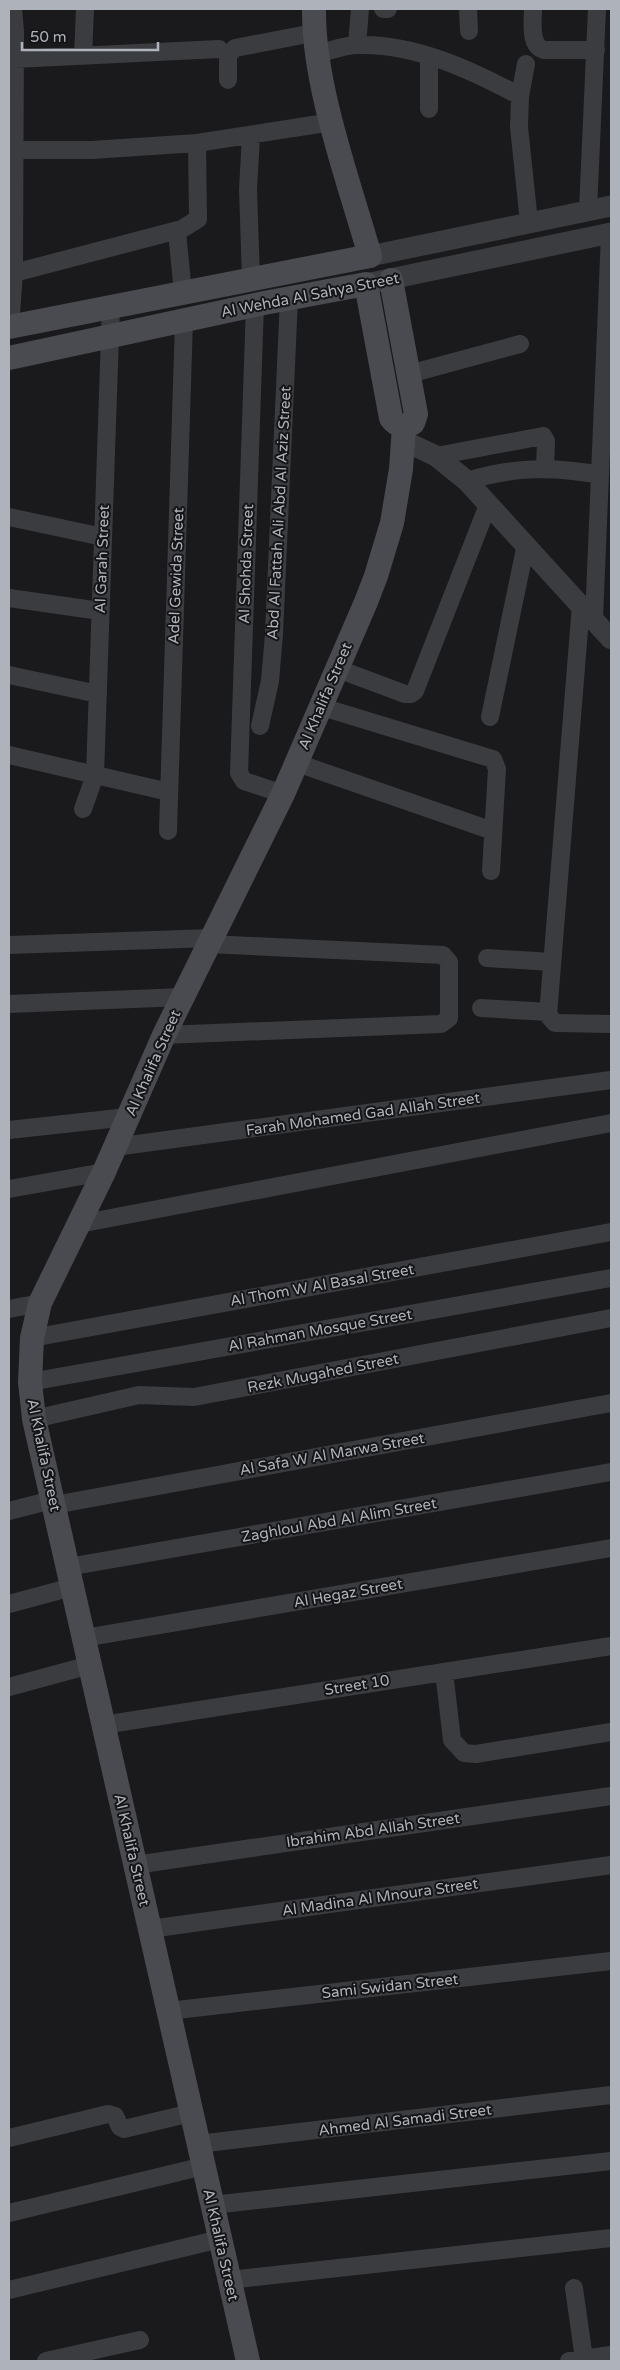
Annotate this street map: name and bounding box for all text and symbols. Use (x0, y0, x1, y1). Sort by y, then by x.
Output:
scale bar (22, 20, 159, 52)
text: 50 m (30, 28, 67, 46)
street label: Al Wehda Al Sahya Street (219, 269, 401, 321)
street label: Abd Al Fattah Ali Abd Al Aziz Street (263, 386, 295, 640)
street label: Al Garah Street (91, 504, 113, 614)
street label: Al Shohda Street (235, 504, 257, 624)
street label: Adel Gewida Street (165, 507, 187, 645)
street label: Al Khalifa Street (294, 640, 356, 752)
street label: Al Khalifa Street (121, 1007, 185, 1119)
street label: Farah Mohamed Gad Allah Street (245, 1089, 481, 1139)
street label: Al Thom W Al Basal Street (229, 1260, 416, 1310)
street label: Al Rahman Mosque Street (227, 1305, 414, 1355)
street label: Rezk Mugahed Street (246, 1349, 401, 1397)
street label: Al Khalifa Street (23, 1397, 65, 1513)
street label: Al Safa W Al Marwa Street (238, 1429, 426, 1479)
street label: Zaghloul Abd Al Alim Street (240, 1494, 438, 1546)
street label: Al Hegaz Street (292, 1574, 404, 1611)
street label: Street 10 (323, 1671, 391, 1699)
street label: Al Khalifa Street (110, 1792, 154, 1908)
street label: Ibrahim Abd Allah Street (285, 1809, 461, 1851)
street label: Al Madina Al Mnoura Street (281, 1874, 479, 1920)
street label: Sami Swidan Street (321, 1970, 459, 2002)
street label: Ahmed Al Samadi Street (317, 2100, 493, 2140)
street label: Al Khalifa Street (199, 2187, 243, 2303)

